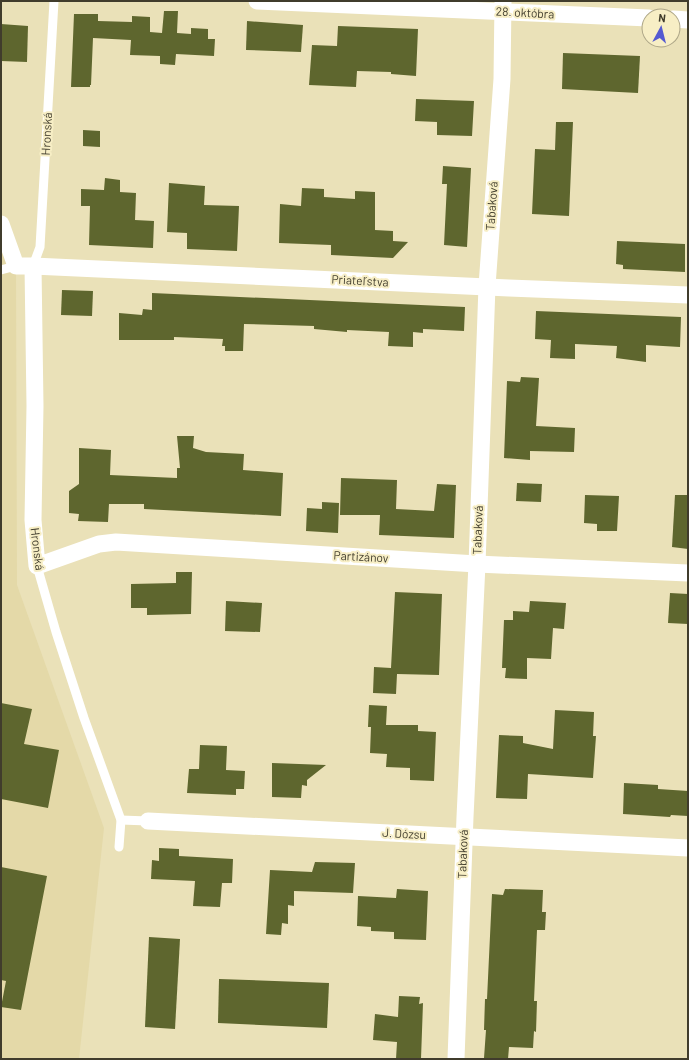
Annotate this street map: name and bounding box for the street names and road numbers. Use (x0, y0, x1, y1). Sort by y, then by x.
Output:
street label: 28. októbra (495, 3, 555, 21)
street label: Hronská (38, 112, 54, 156)
street label: Tabaková (482, 181, 500, 231)
street label: Priateľstva (331, 272, 389, 288)
street label: Tabaková (469, 505, 485, 555)
street label: Hronská (28, 527, 48, 571)
street label: Partizánov (333, 548, 389, 564)
street label: J. Dózsu (382, 825, 426, 841)
street label: Tabaková (454, 829, 470, 879)

